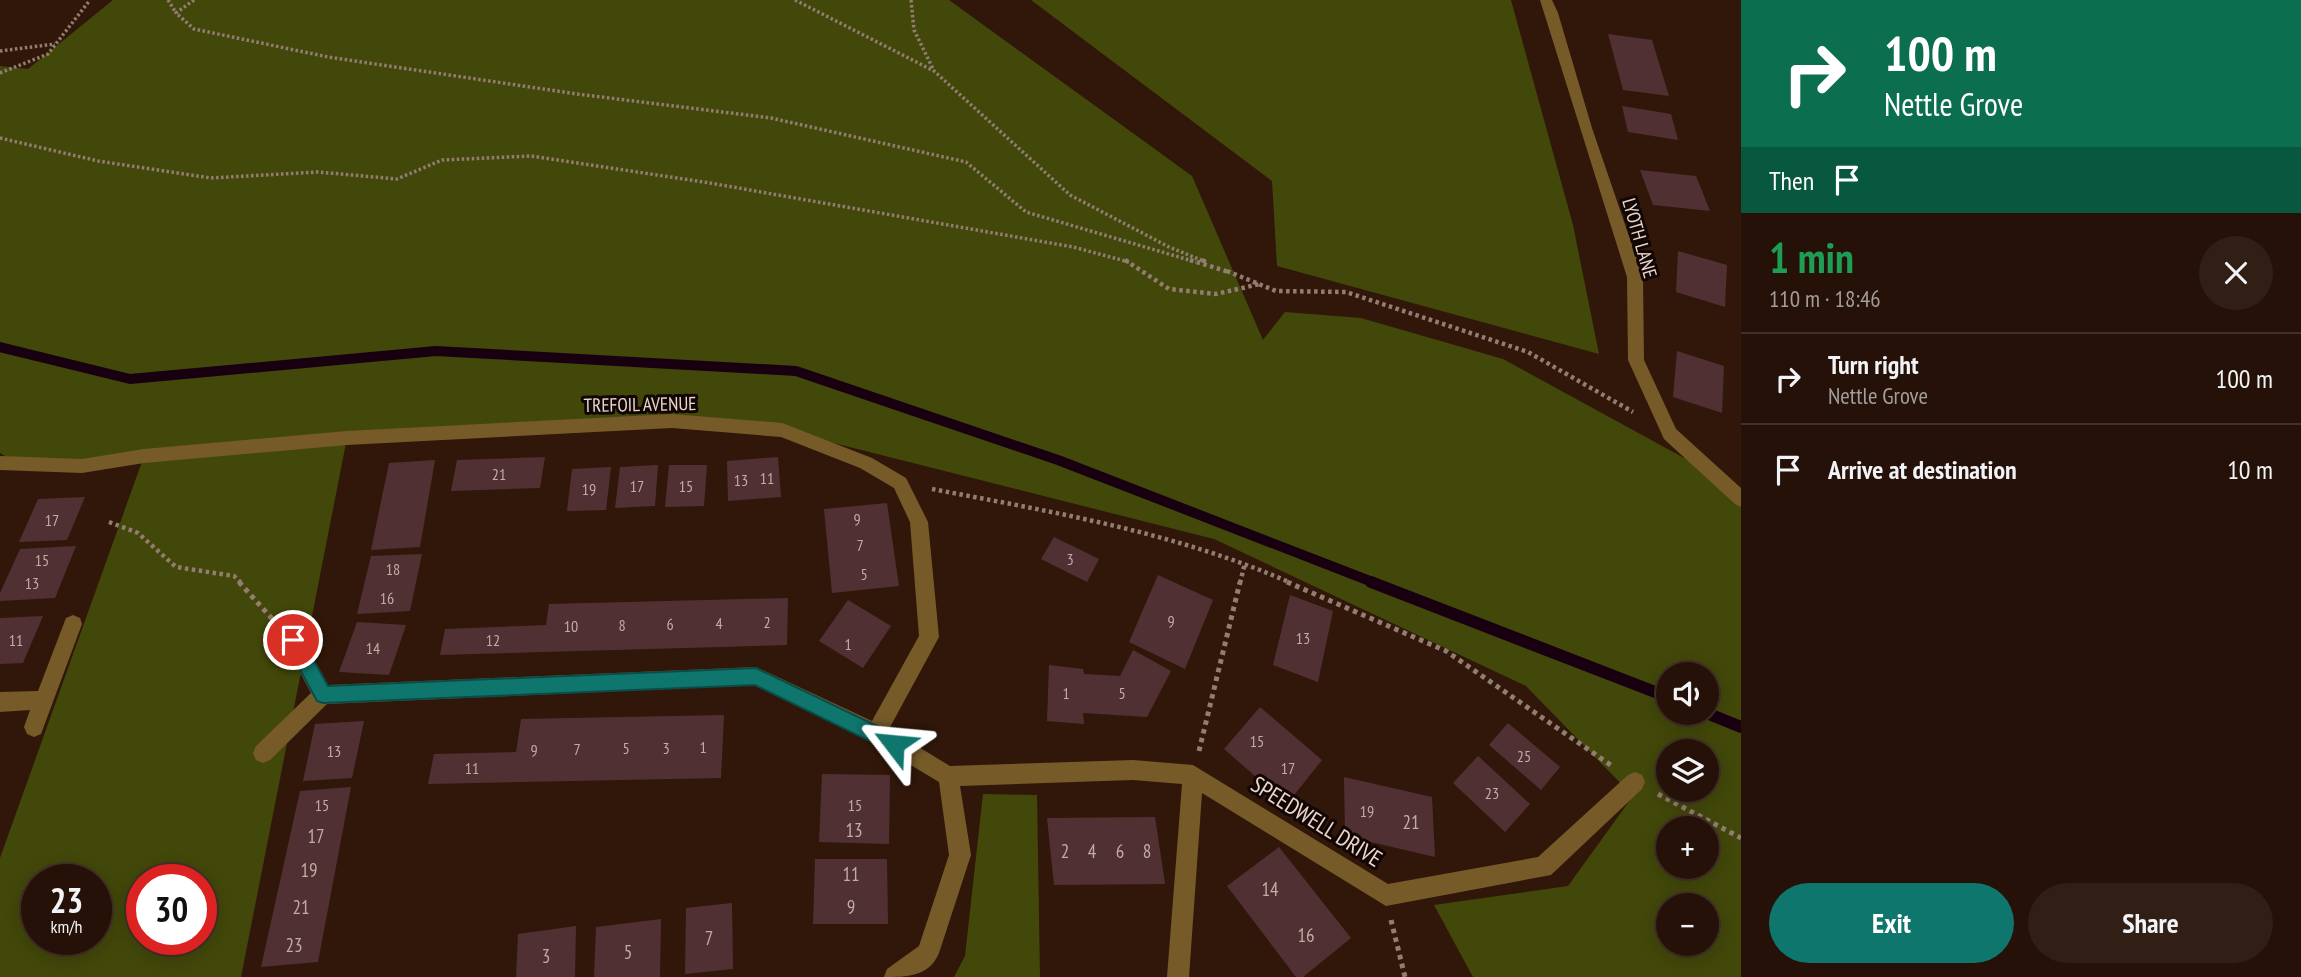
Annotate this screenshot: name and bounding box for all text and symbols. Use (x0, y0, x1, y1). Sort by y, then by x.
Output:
text: 100 m (1884, 21, 1997, 85)
icon: right (1769, 28, 1860, 119)
text: Nettle Grove (1884, 83, 2023, 125)
icon: arrive (1828, 161, 1866, 199)
text: Then (1769, 164, 1814, 197)
street label: LYOTH LANE (1617, 195, 1663, 281)
text: 1 min (1769, 230, 1854, 285)
button: close (2199, 236, 2273, 310)
text: 110 m · 18:46 (1769, 284, 1881, 313)
text: Turn right (1828, 348, 1919, 381)
icon: right (1769, 360, 1807, 398)
text: 100 m (2215, 362, 2273, 395)
text: Nettle Grove (1828, 381, 1928, 410)
street label: TREFOIL AVENUE (583, 391, 697, 417)
icon: arrive (1769, 451, 1807, 489)
text: Arrive at destination (1828, 453, 2017, 486)
text: 10 m (2227, 453, 2273, 486)
house number: 21 (492, 464, 506, 484)
house number: 11 (760, 468, 774, 488)
house number: 13 (734, 470, 748, 490)
house number: 17 (630, 476, 644, 496)
house number: 15 (679, 476, 693, 496)
house number: 19 (582, 479, 596, 499)
house number: 9 (853, 509, 861, 529)
house number: 17 (45, 510, 59, 530)
house number: 7 (856, 535, 864, 555)
house number: 3 (1066, 549, 1074, 569)
house number: 15 (35, 550, 49, 570)
house number: 18 (386, 559, 400, 579)
house number: 5 (860, 564, 868, 584)
house number: 13 (25, 573, 39, 593)
house number: 16 (380, 588, 394, 608)
pin (263, 610, 323, 670)
house number: 9 (1167, 611, 1175, 631)
house number: 2 (763, 612, 771, 632)
house number: 4 (715, 613, 723, 633)
house number: 6 (666, 614, 674, 634)
house number: 8 (618, 615, 626, 635)
house number: 10 (564, 616, 578, 636)
icon: arrive (274, 621, 312, 659)
house number: 13 (1296, 628, 1310, 648)
house number: 11 (9, 630, 23, 650)
house number: 12 (486, 630, 500, 650)
house number: 1 (844, 634, 852, 654)
house number: 14 (366, 638, 380, 658)
map controls (1656, 662, 1719, 956)
button: sound (1656, 662, 1719, 725)
house number: 1 (1062, 683, 1070, 703)
house number: 5 (1118, 683, 1126, 703)
position arrow (857, 707, 931, 781)
house number: 15 (1250, 731, 1264, 751)
house number: 1 (699, 737, 707, 757)
house number: 5 (622, 738, 630, 758)
house number: 3 (662, 738, 670, 758)
house number: 7 (573, 739, 581, 759)
button: layers (1656, 739, 1719, 802)
house number: 9 (530, 740, 538, 760)
house number: 13 (327, 741, 341, 761)
house number: 25 (1517, 746, 1531, 766)
house number: 11 (465, 758, 479, 778)
house number: 17 (1281, 758, 1295, 778)
street label: SPEEDWELL DRIVE (1246, 769, 1388, 873)
house number: 23 (1485, 783, 1499, 803)
house number: 15 (315, 795, 329, 815)
house number: 15 (848, 795, 862, 815)
house number: 19 (1360, 801, 1374, 821)
house number: 21 (1402, 810, 1420, 834)
button: + (1656, 816, 1719, 879)
house number: 13 (845, 818, 863, 842)
house number: 17 (307, 824, 325, 848)
house number: 2 (1061, 839, 1069, 863)
house number: 4 (1088, 839, 1097, 863)
house number: 6 (1116, 839, 1124, 863)
house number: 8 (1143, 839, 1151, 863)
house number: 19 (300, 858, 318, 882)
house number: 11 (842, 862, 860, 886)
speed limit sign: 30 (126, 864, 217, 955)
text: 23 (50, 877, 83, 923)
house number: 14 (1261, 877, 1279, 901)
button: Exit (1769, 883, 2014, 963)
button: Share (2028, 883, 2273, 963)
button: − (1656, 893, 1719, 956)
house number: 21 (292, 895, 310, 919)
house number: 9 (847, 895, 855, 919)
text: km/h (51, 915, 82, 938)
house number: 16 (1297, 923, 1315, 947)
house number: 7 (705, 926, 713, 950)
house number: 23 (285, 933, 303, 957)
house number: 5 (624, 940, 632, 964)
house number: 3 (542, 944, 550, 968)

